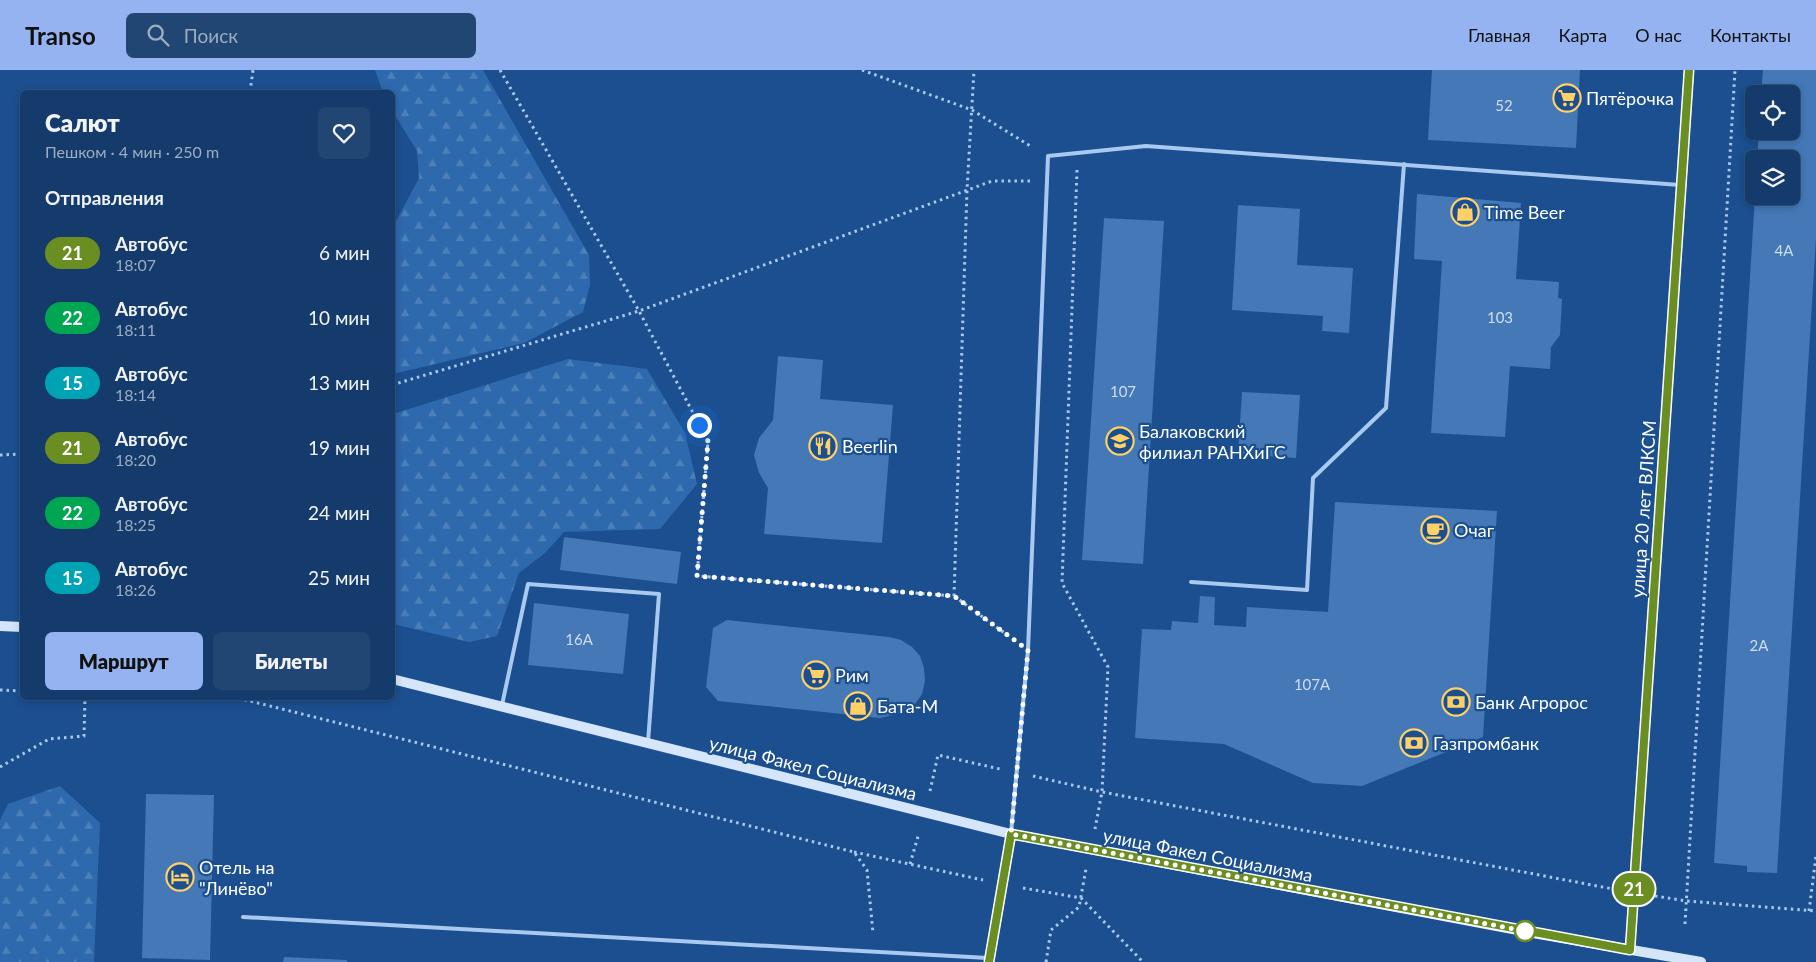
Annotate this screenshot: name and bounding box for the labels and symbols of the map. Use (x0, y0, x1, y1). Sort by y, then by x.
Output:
supermarket icon: Пятёрочка (1552, 83, 1582, 113)
place label: Пятёрочка (1586, 87, 1674, 109)
house number: 52 (1495, 96, 1513, 114)
shop icon: Time Beer (1450, 197, 1480, 227)
place label: Time Beer (1484, 201, 1565, 223)
house number: 4А (1775, 241, 1794, 259)
house number: 103 (1487, 308, 1513, 326)
house number: 107 (1110, 382, 1136, 400)
your location (687, 413, 712, 438)
place label: Балаковский филиал РАНХиГС (1139, 420, 1286, 463)
street label: улица 20 лет ВЛКСМ (1626, 420, 1660, 598)
school or university icon: Балаковский филиал РАНХиГС (1105, 426, 1135, 456)
restaurant icon: Beerlin (808, 431, 838, 461)
place label: Beerlin (842, 435, 898, 457)
cafe icon: Очаг (1420, 515, 1450, 545)
place label: Очаг (1454, 519, 1495, 541)
house number: 16А (565, 630, 594, 648)
house number: 2А (1750, 636, 1769, 654)
supermarket icon: Рим (801, 660, 831, 690)
place label: Рим (835, 664, 869, 686)
house number: 107А (1294, 675, 1331, 693)
bank icon: Банк Агророс (1441, 687, 1471, 717)
shop icon: Бата-М (843, 691, 873, 721)
place label: Банк Агророс (1475, 691, 1588, 713)
place label: Бата-М (877, 695, 938, 717)
bank icon: Газпромбанк (1399, 728, 1429, 758)
street label: улица Факел Социализма (707, 732, 919, 804)
place label: Газпромбанк (1433, 732, 1540, 754)
street label: улица Факел Социализма (1101, 824, 1315, 886)
place label: Отель на "Линёво" (199, 856, 274, 899)
hotel icon: Отель на "Линёво" (165, 862, 195, 892)
line badge: 21 (1612, 873, 1656, 905)
unlabelled marker (1514, 920, 1536, 942)

